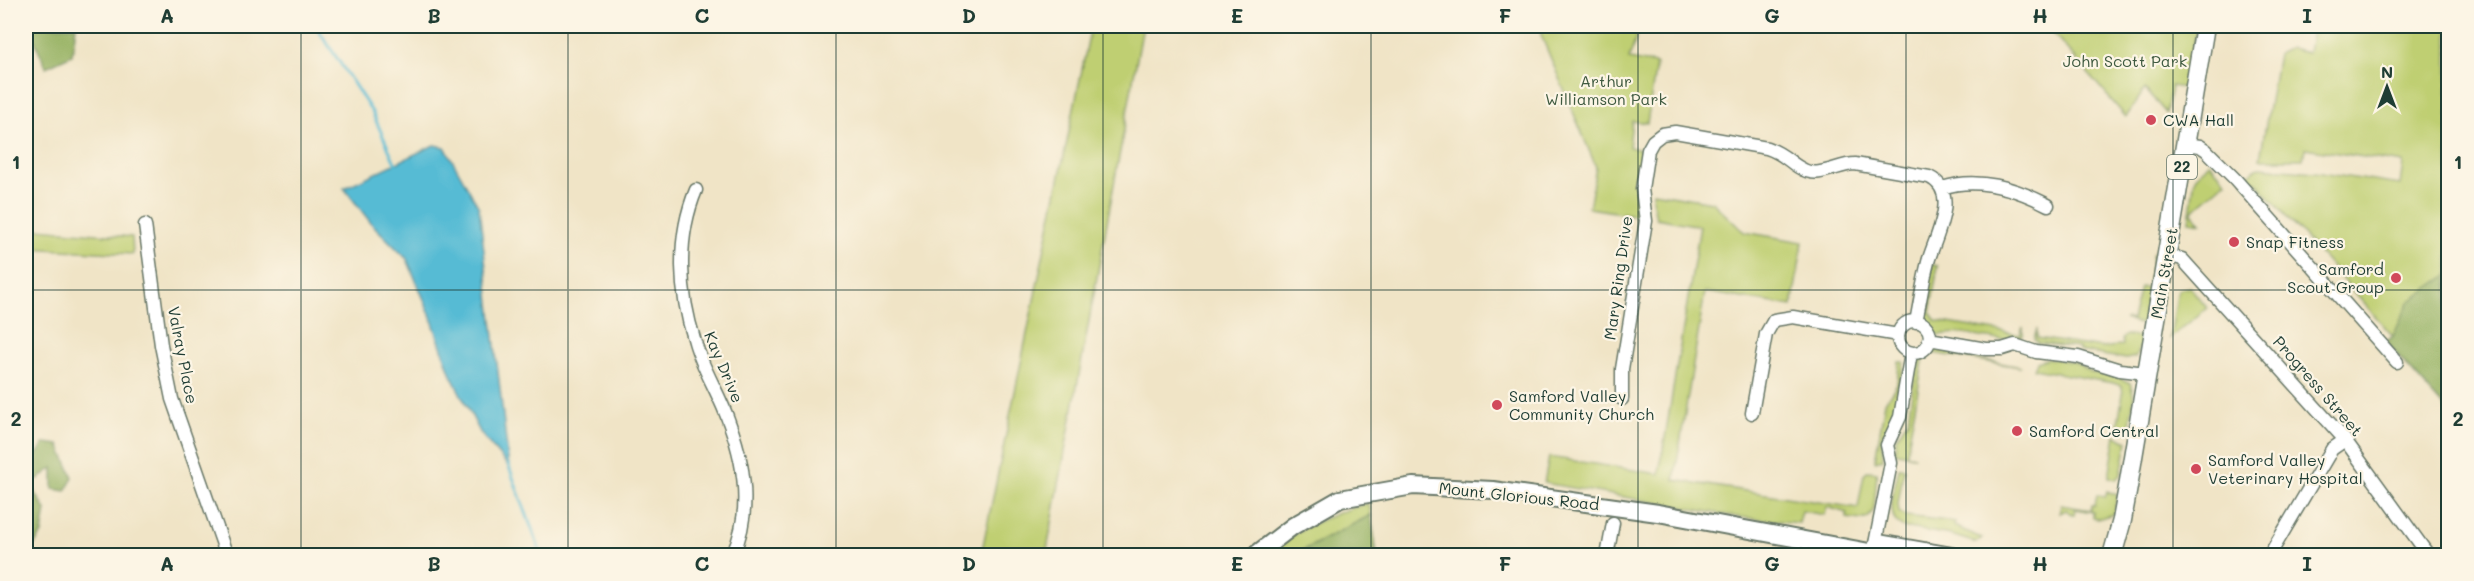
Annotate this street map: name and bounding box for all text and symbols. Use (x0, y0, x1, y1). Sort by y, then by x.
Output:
text: A (160, 2, 174, 28)
text: B (427, 2, 441, 28)
text: C (695, 2, 710, 28)
text: D (962, 2, 976, 28)
text: E (1231, 2, 1243, 28)
text: F (1499, 2, 1512, 28)
text: G (1764, 2, 1780, 28)
text: H (2032, 2, 2048, 28)
text: I (2302, 2, 2312, 28)
park label: John Scott Park (2063, 50, 2187, 71)
north arrow (2357, 57, 2417, 117)
text: N (2381, 61, 2393, 82)
park label: Arthur Williamson Park (1545, 70, 1667, 109)
place label: CWA Hall (2163, 109, 2234, 130)
marker: CWA Hall (2144, 113, 2158, 127)
text: 1 (12, 148, 20, 174)
text: 1 (2454, 148, 2462, 174)
road number: 22 (2167, 155, 2197, 179)
street label: Mary Ring Drive (1598, 215, 1637, 341)
street label: Main Street (2145, 226, 2182, 320)
place label: Snap Fitness (2246, 231, 2344, 252)
marker: Snap Fitness (2227, 235, 2241, 249)
place label: Samford Scout Group (2287, 258, 2384, 297)
marker: Samford Scout Group (2389, 271, 2403, 285)
street label: Valray Place (164, 304, 203, 405)
street label: Kay Drive (700, 328, 749, 406)
street label: Progress Street (2269, 331, 2368, 440)
place label: Samford Valley Community Church (1509, 385, 1654, 424)
marker: Samford Valley Community Church (1490, 398, 1504, 412)
text: 2 (10, 405, 22, 431)
text: 2 (2452, 405, 2464, 431)
place label: Samford Central (2029, 420, 2159, 441)
marker: Samford Central (2010, 424, 2024, 438)
place label: Samford Valley Veterinary Hospital (2208, 449, 2363, 488)
marker: Samford Valley Veterinary Hospital (2189, 462, 2203, 476)
street label: Mount Glorious Road (1438, 477, 1600, 514)
text: A (160, 550, 174, 576)
text: B (427, 550, 441, 576)
text: C (695, 550, 710, 576)
text: D (962, 550, 976, 576)
text: E (1231, 550, 1243, 576)
text: F (1499, 550, 1512, 576)
text: G (1764, 550, 1780, 576)
text: H (2032, 550, 2048, 576)
text: I (2302, 550, 2312, 576)

